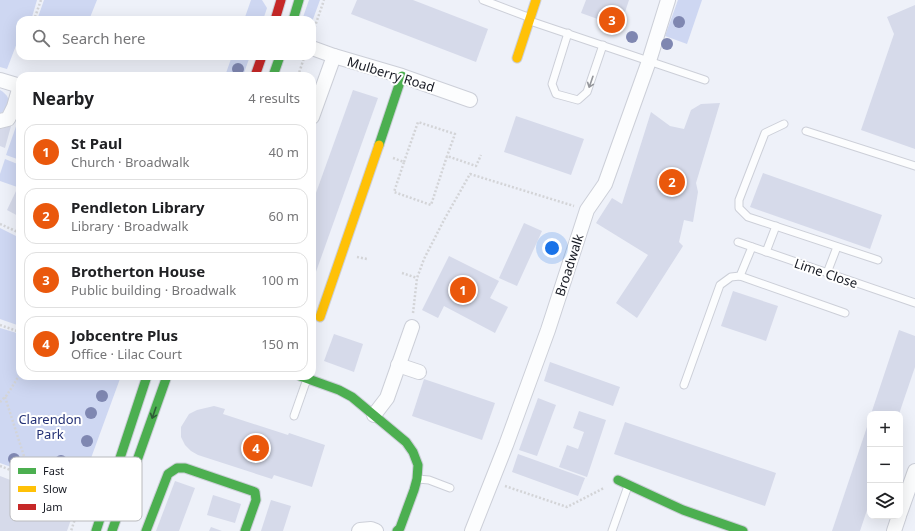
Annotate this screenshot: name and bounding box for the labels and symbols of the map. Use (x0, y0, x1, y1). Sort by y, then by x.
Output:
pin: 3 (599, 5, 625, 35)
street label: Mulberry Road (345, 52, 437, 96)
one-way arrow (586, 76, 594, 88)
pin: 2 (659, 167, 685, 197)
street label: Broadwalk (550, 231, 588, 298)
your location (542, 238, 562, 258)
street label: Lime Close (792, 254, 860, 292)
pin: 1 (450, 275, 476, 305)
one-way arrow (150, 406, 157, 419)
park label: Clarendon Park (18, 410, 82, 443)
pin: 4 (243, 433, 269, 463)
legend (10, 457, 142, 521)
text: Fast (43, 463, 64, 478)
text: Slow (43, 481, 67, 496)
text: Jam (42, 499, 62, 514)

